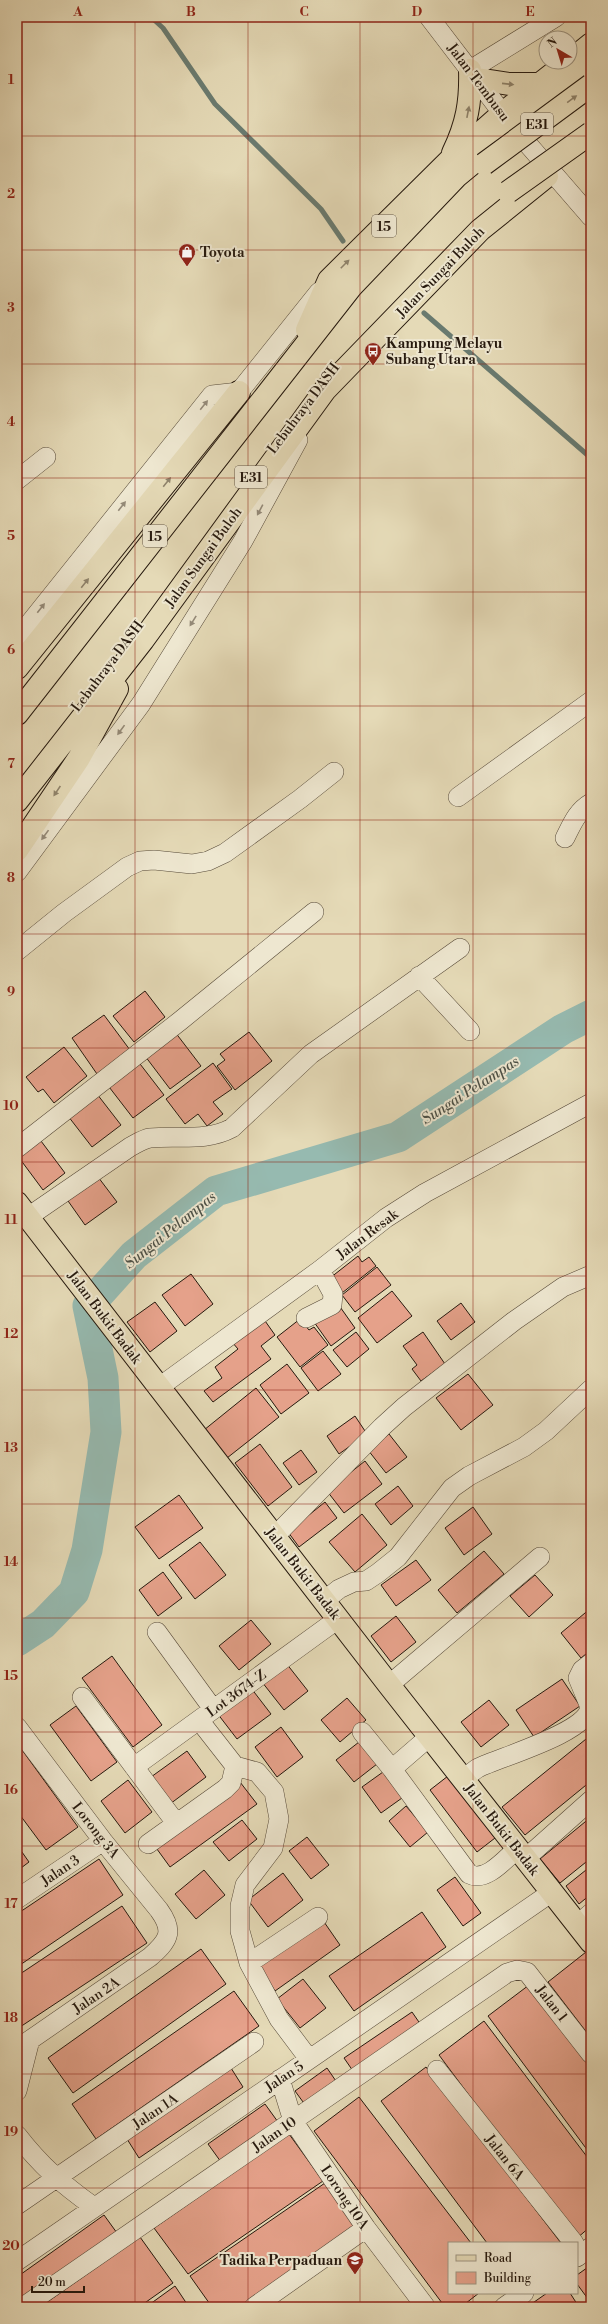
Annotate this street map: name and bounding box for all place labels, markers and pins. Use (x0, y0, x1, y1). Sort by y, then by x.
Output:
shop icon: Toyota (177, 242, 197, 267)
place label: Toyota (200, 244, 245, 262)
place label: Kampung Melayu Subang Utara (386, 335, 503, 369)
bus stop icon: Kampung Melayu Subang Utara (363, 341, 383, 366)
school or university icon: Tadika Perpaduan (345, 2250, 365, 2275)
place label: Tadika Perpaduan (220, 2252, 342, 2270)

